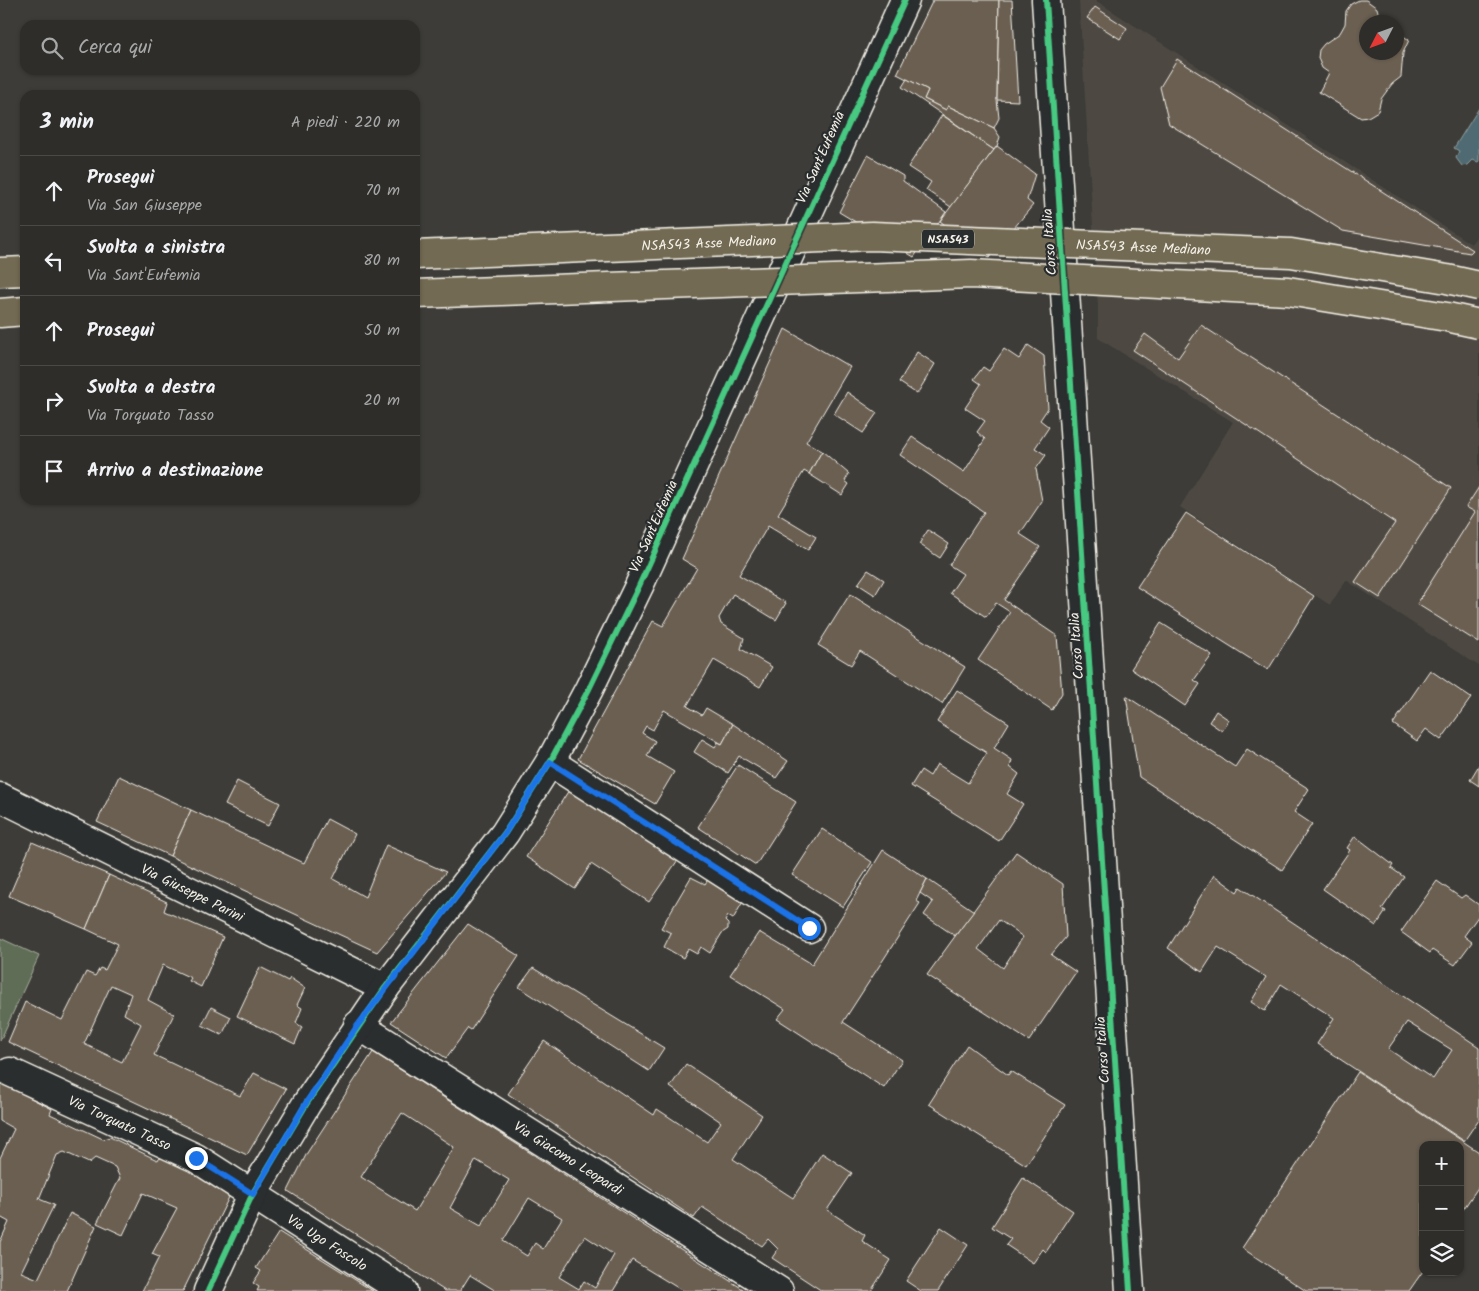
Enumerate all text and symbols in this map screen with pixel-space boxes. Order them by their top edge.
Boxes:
north arrow [1359,15,1404,60]
search box [20,20,420,75]
text: Cerca qui [78,33,152,63]
icon: search [38,34,66,62]
text: 3 min [40,106,94,139]
street label: Via Sant'Eufemia [791,108,851,207]
text: A piedi · 220 m [291,110,400,135]
text: Prosegui [87,163,154,193]
icon: ahead [40,177,68,205]
text: 70 m [365,178,400,203]
text: Via San Giuseppe [87,193,202,218]
street label: Corso Italia [1037,208,1063,276]
street label: NSA543 Asse Mediano [641,230,777,258]
road number: NSA543 [922,230,974,248]
text: Svolta a sinistra [87,233,225,263]
street label: NSA543 Asse Mediano [1076,234,1211,262]
icon: left [40,247,68,275]
text: 80 m [363,248,400,273]
text: Via Sant'Eufemia [87,263,201,288]
text: Prosegui [87,316,154,346]
icon: ahead [40,317,68,345]
text: 50 m [364,318,400,343]
text: Svolta a destra [87,373,215,403]
icon: right [40,387,68,415]
text: 20 m [364,388,400,413]
text: Via Torquato Tasso [87,403,214,428]
text: Arrivo a destinazione [87,456,263,486]
icon: arrive [40,457,68,485]
street label: Via Sant'Eufemia [624,477,684,576]
street label: Corso Italia [1064,612,1090,680]
street label: Via Giuseppe Parini [137,859,248,929]
route start [798,917,821,940]
street label: Corso Italia [1090,1016,1116,1084]
street label: Via Torquato Tasso [64,1090,174,1157]
street label: Via Giacomo Leopardi [509,1116,628,1202]
map controls [1419,1141,1464,1276]
button: + [1419,1141,1464,1186]
route end [185,1147,208,1170]
button: − [1419,1186,1464,1231]
street label: Via Ugo Foscolo [282,1209,371,1277]
button: layers [1419,1231,1464,1276]

